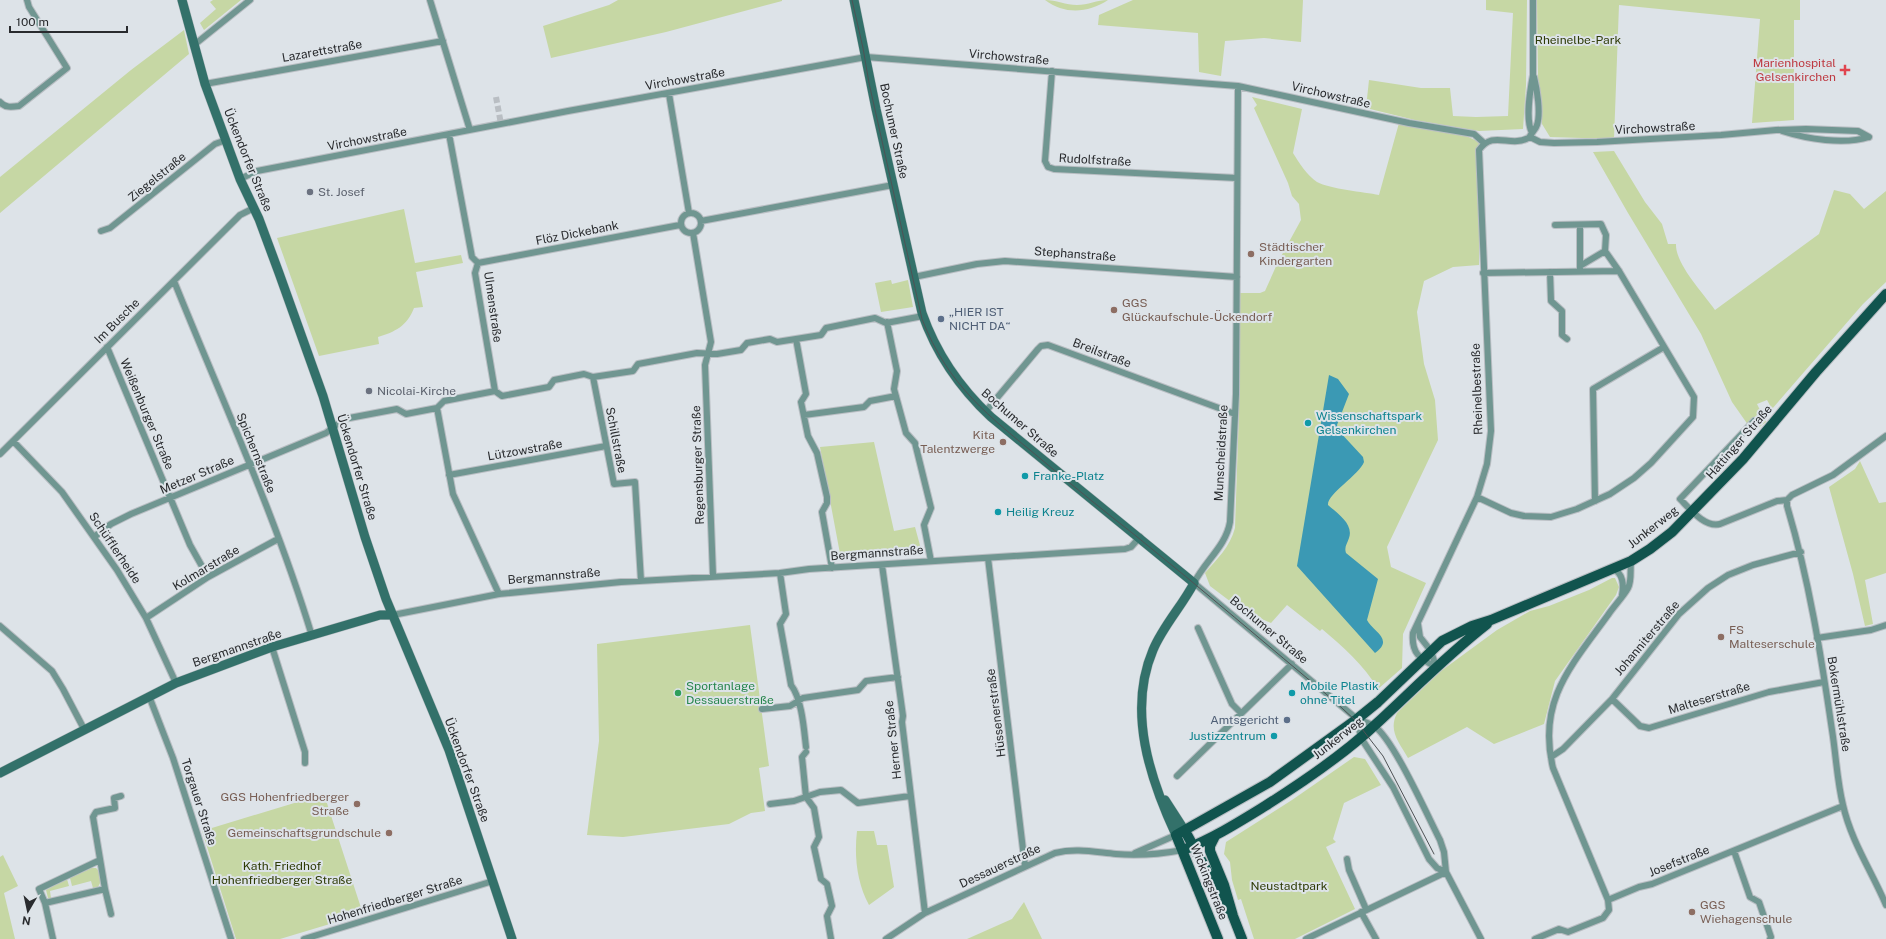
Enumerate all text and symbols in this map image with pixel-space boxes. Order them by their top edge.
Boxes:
scale bar [10,8,127,34]
text: 100 m [16,15,49,29]
park label: Rheinelbe-Park [1535,33,1621,47]
street label: Lazarettstraße [281,37,363,65]
street label: Virchowstraße [968,47,1050,68]
place label: Marienhospital Gelsenkirchen [1753,56,1836,84]
marker: Marienhospital Gelsenkirchen [1839,64,1851,76]
street label: Virchowstraße [644,65,726,93]
street label: Virchowstraße [1290,79,1372,111]
street label: Bochumer Straße [877,82,911,180]
street label: Ückendorfer Straße [221,106,275,214]
street label: Virchowstraße [1614,119,1696,137]
street label: Virchowstraße [326,124,408,154]
street label: Ziegelstraße [125,149,189,205]
street label: Rudolfstraße [1058,151,1132,169]
place label: St. Josef [318,185,365,199]
marker: St. Josef [305,187,315,197]
street label: Flöz Dickebank [534,218,620,248]
place label: Städtischer Kindergarten [1259,240,1332,268]
street label: Stephanstraße [1033,244,1117,264]
marker: Städtischer Kindergarten [1246,249,1256,259]
street label: Ulmenstraße [481,271,505,344]
street label: Im Busche [92,295,143,346]
place label: GGS Glückaufschule-Ückendorf [1122,296,1273,324]
place label: „HIER IST NICHT DA“ [949,305,1010,333]
marker: GGS Glückaufschule-Ückendorf [1109,305,1119,315]
marker: „HIER IST NICHT DA“ [936,314,946,324]
street label: Breilstraße [1071,335,1133,371]
street label: Rheinelbestraße [1468,343,1486,435]
street label: Weißenburger Straße [117,356,177,472]
place label: Nicolai-Kirche [377,384,456,398]
marker: Nicolai-Kirche [364,386,374,396]
street label: Bochumer Straße [979,386,1062,460]
street label: Hattinger Straße [1703,402,1775,482]
street label: Munscheidstraße [1211,404,1231,502]
street label: Regensburger Straße [689,405,707,525]
street label: Schillstraße [603,406,629,474]
place label: Wissenschaftspark Gelsenkirchen [1316,409,1423,437]
street label: Spichernstraße [234,411,279,495]
street label: Ückendorfer Straße [334,412,380,522]
marker: Wissenschaftspark Gelsenkirchen [1303,418,1313,428]
place label: Kita Talentzwerge [920,428,995,456]
street label: Lützowstraße [486,436,564,463]
marker: Kita Talentzwerge [998,437,1008,447]
street label: Metzer Straße [158,453,236,497]
place label: Franke-Platz [1033,469,1104,483]
marker: Franke-Platz [1020,471,1030,481]
street label: Junkerweg [1625,503,1681,551]
place label: Heilig Kreuz [1006,505,1074,519]
marker: Heilig Kreuz [993,507,1003,517]
street label: Schüfflerheide [86,510,144,586]
street label: Kolmarstraße [170,542,242,593]
street label: Bergmannstraße [830,543,924,563]
street label: Bergmannstraße [507,565,601,587]
street label: Bochumer Straße [1227,593,1311,667]
street label: Johanniterstraße [1612,598,1682,678]
place label: FS Malteserschule [1729,623,1815,651]
street label: Bergmannstraße [191,626,284,670]
marker: FS Malteserschule [1716,632,1726,642]
street label: Bokermühlstraße [1825,655,1853,753]
street label: Hüssenerstraße [984,668,1008,758]
place label: Sportanlage Dessauerstraße [686,679,774,707]
place label: Mobile Plastik ohne Titel [1300,679,1379,707]
street label: Malteserstraße [1666,679,1752,717]
marker: Sportanlage Dessauerstraße [673,688,683,698]
marker: Mobile Plastik ohne Titel [1287,688,1297,698]
street label: Herner Straße [882,700,904,780]
place label: Amtsgericht [1210,713,1279,727]
street label: Junkerweg [1310,714,1366,762]
marker: Amtsgericht [1282,715,1292,725]
street label: Ückendorfer Straße [442,716,493,824]
place label: Justizzentrum [1189,729,1266,743]
marker: Justizzentrum [1269,731,1279,741]
street label: Torgauer Straße [178,757,220,847]
place label: GGS Hohenfriedberger Straße [220,790,349,818]
marker: GGS Hohenfriedberger Straße [352,799,362,809]
place label: Gemeinschaftsgrundschule [227,826,381,840]
marker: Gemeinschaftsgrundschule [384,828,394,838]
street label: Dessauerstraße [957,841,1043,891]
street label: Wickingstraße [1187,842,1231,922]
street label: Josefstraße [1647,842,1712,880]
park label: Kath. Friedhof Hohenfriedberger Straße [212,859,352,887]
street label: Hohenfriedberger Straße [326,873,464,927]
park label: Neustadtpark [1251,879,1328,893]
north arrow [8,891,48,931]
place label: GGS Wiehagenschule [1700,898,1792,926]
marker: GGS Wiehagenschule [1687,907,1697,917]
text: N [21,914,32,927]

